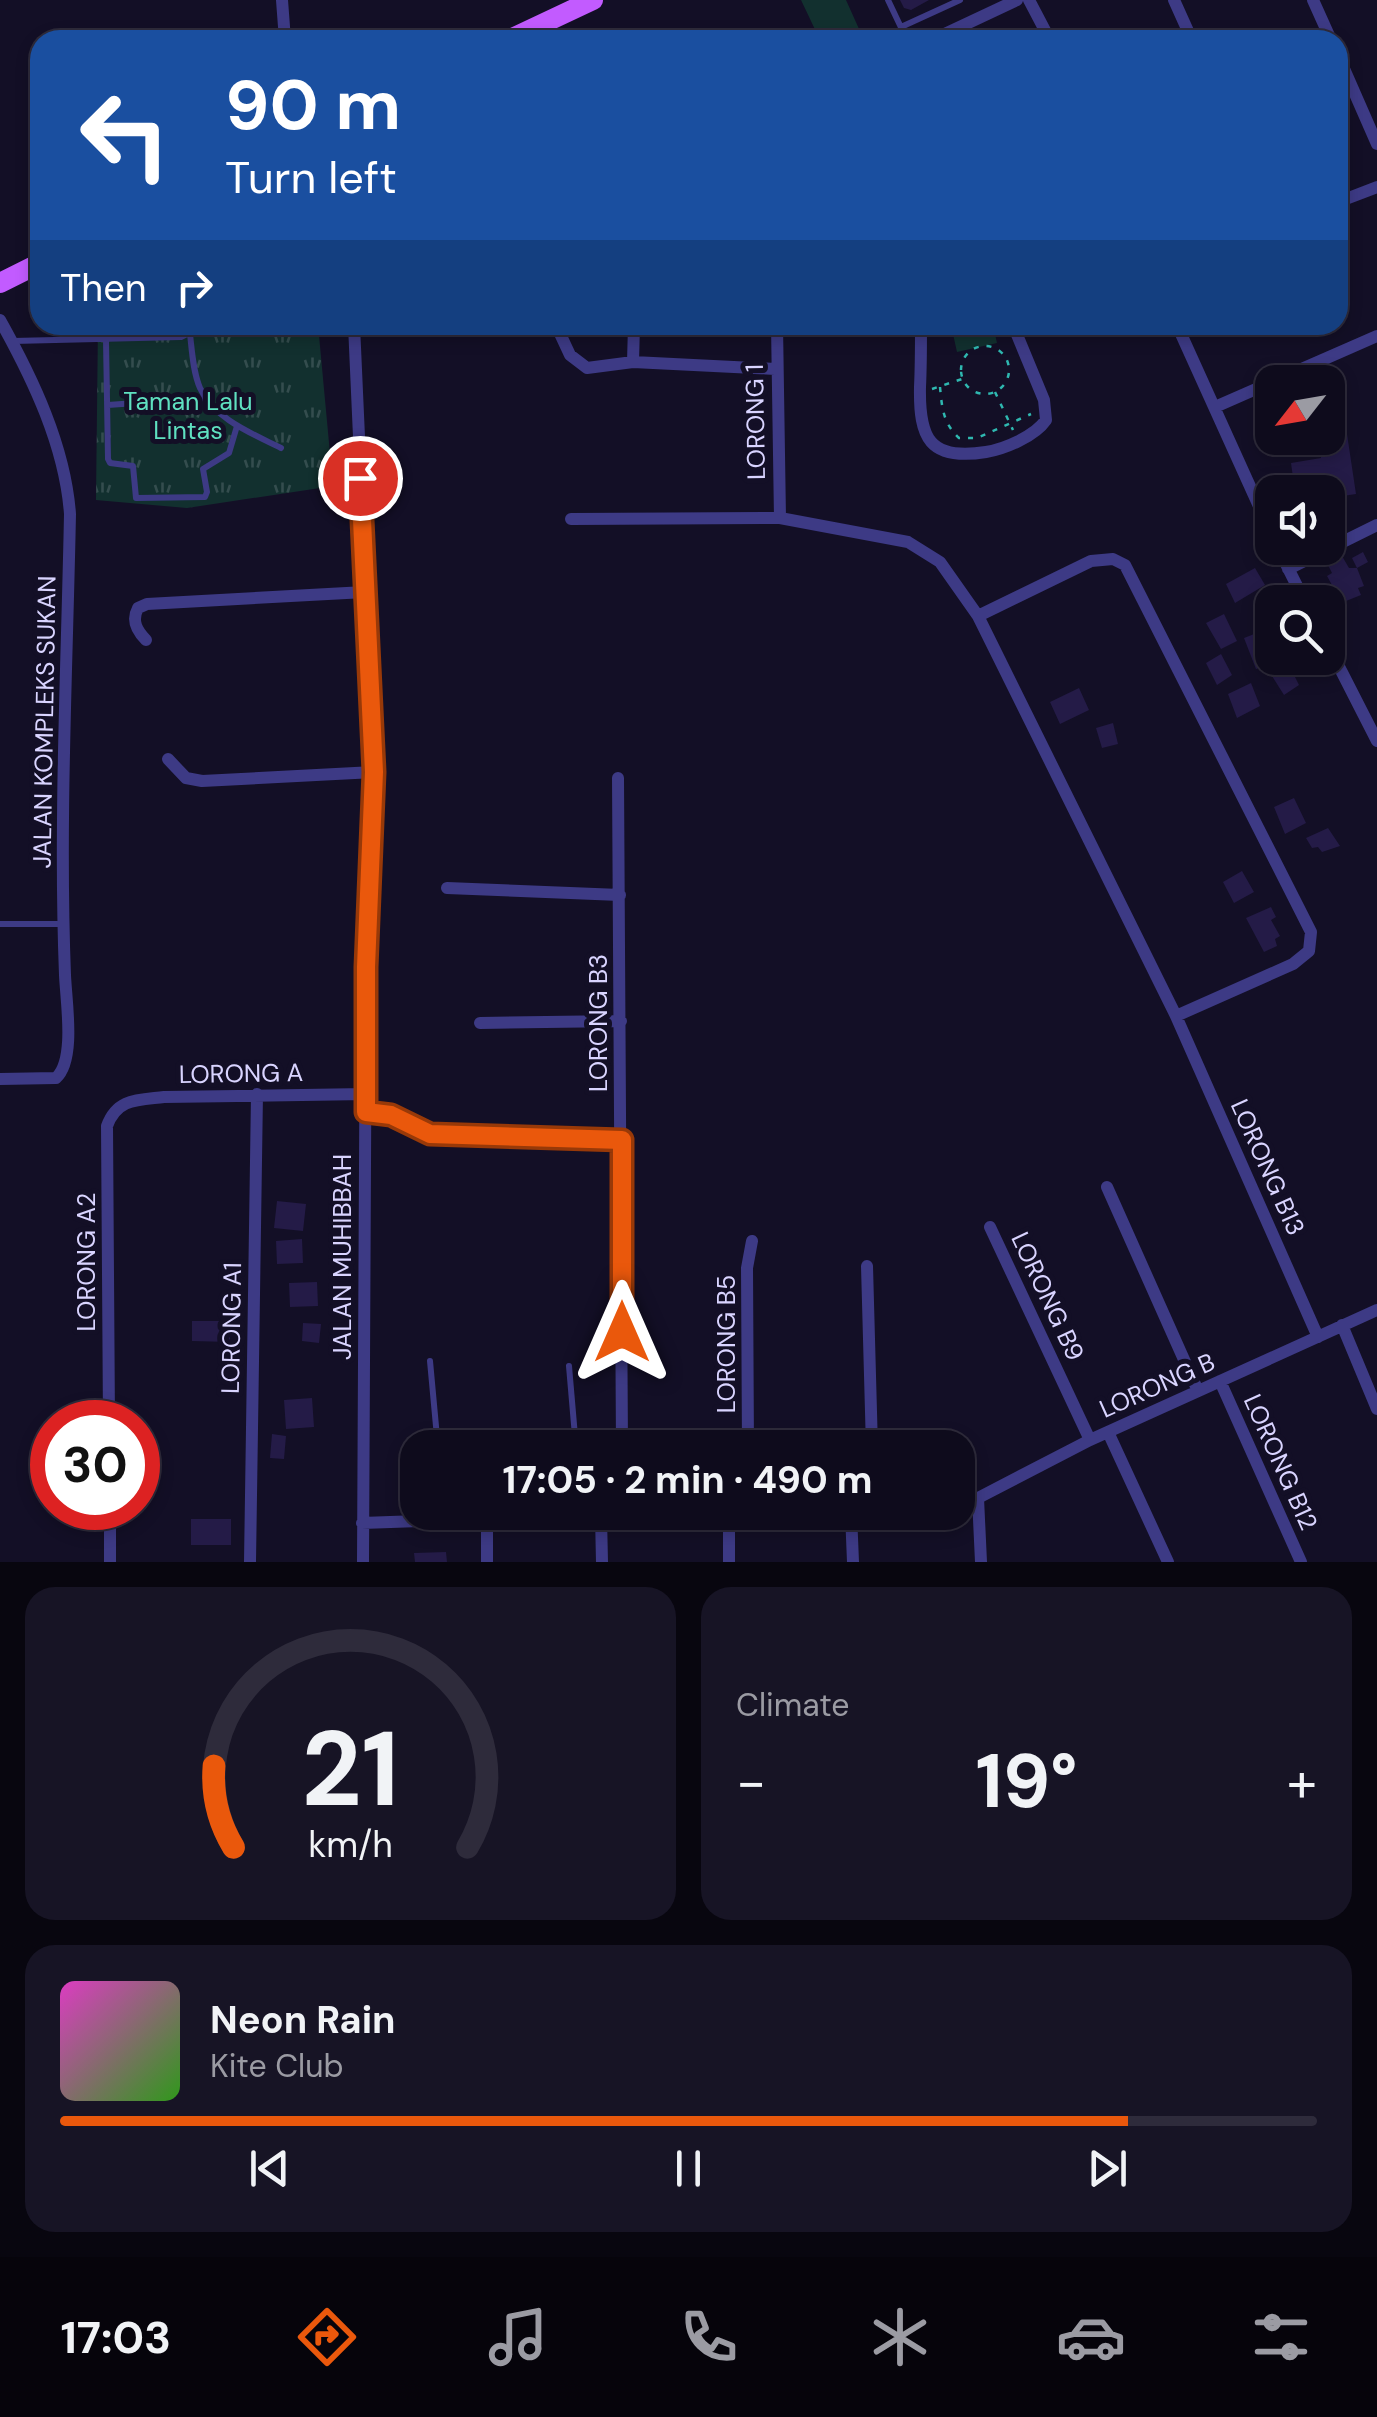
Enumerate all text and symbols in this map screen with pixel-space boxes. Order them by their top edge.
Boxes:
text: 90 m [225,60,401,151]
icon: left [60,70,190,200]
text: Turn left [225,148,397,207]
icon: right [167,260,222,315]
text: Then [60,263,147,313]
street label: LORONG 1 [738,364,773,480]
north arrow [1255,365,1345,455]
map controls [1255,365,1345,675]
park label: Taman Lalu Lintas [123,385,253,447]
pin [318,436,403,521]
icon: arrive [333,451,388,506]
button: sound [1255,475,1345,565]
street label: JALAN KOMPLEKS SUKAN [25,575,64,869]
button: search [1255,585,1345,675]
street label: LORONG B3 [582,954,615,1092]
street label: LORONG A [178,1056,304,1091]
street label: LORONG B13 [1223,1094,1312,1240]
street label: JALAN MUHIBBAH [326,1154,359,1360]
street label: LORONG A2 [70,1193,103,1331]
street label: LORONG B9 [1003,1227,1092,1366]
street label: LORONG A1 [214,1262,249,1394]
street label: LORONG B5 [710,1275,743,1413]
position arrow [570,1280,674,1384]
street label: LORONG B [1094,1345,1220,1426]
street label: LORONG B12 [1236,1389,1325,1535]
speed limit sign: 30 [30,1400,160,1530]
text: 17:05 · 2 min · 490 m [503,1455,872,1505]
text: Climate [736,1684,850,1726]
text: 21 [302,1702,399,1837]
text: 19° [975,1733,1078,1830]
text: − [736,1746,766,1818]
text: + [1287,1746,1317,1818]
text: km/h [308,1822,393,1868]
text: Neon Rain [210,1995,395,2045]
text: Kite Club [210,2045,344,2087]
icon: previous [242,2141,297,2196]
icon: pause [661,2141,716,2196]
icon: next [1080,2141,1135,2196]
icon: directions [292,2302,362,2372]
icon: music [483,2302,553,2372]
icon: phone [674,2302,744,2372]
icon: climate [865,2302,935,2372]
icon: car [1056,2302,1126,2372]
icon: filters [1246,2302,1316,2372]
text: 17:03 [60,2308,171,2367]

